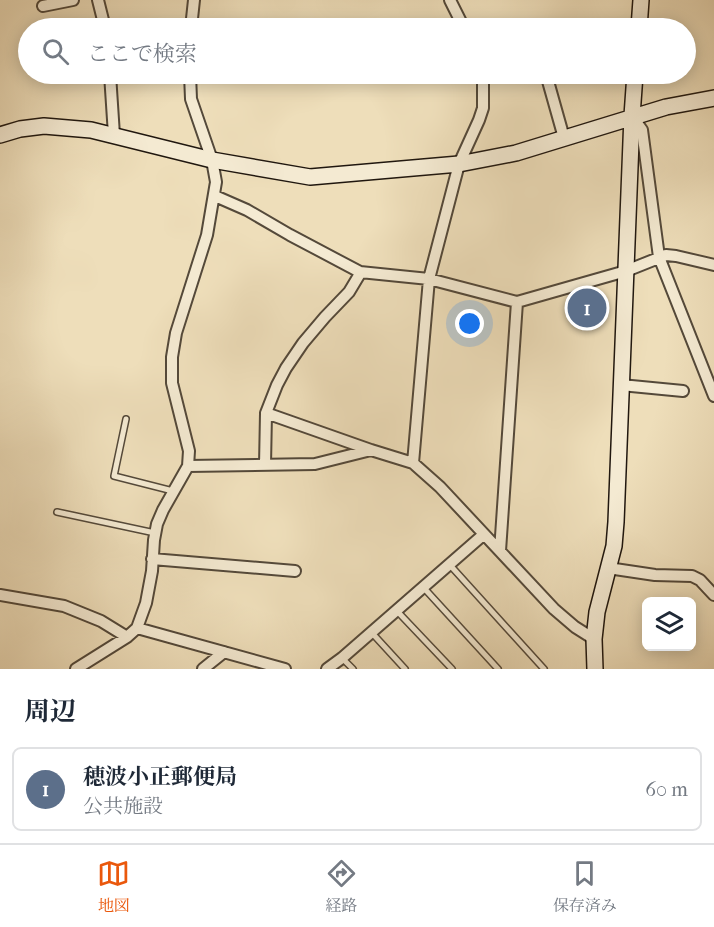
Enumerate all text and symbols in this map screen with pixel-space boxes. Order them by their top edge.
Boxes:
search box [18,18,696,84]
icon: search [39,35,72,68]
text: ここで検索 [87,41,197,67]
pin: 1 [568,286,606,330]
your location [455,309,484,338]
map controls [642,597,696,651]
button: layers [642,597,696,651]
text: 周辺 [24,696,76,727]
text: 穂波小正郵便局 [83,764,237,790]
text: 1 [42,778,49,801]
text: 60 m [645,778,688,801]
text: 公共施設 [83,795,163,818]
tab: 地図 [97,857,130,916]
tab: 経路 [325,857,358,916]
tab: 保存済み [553,857,617,916]

